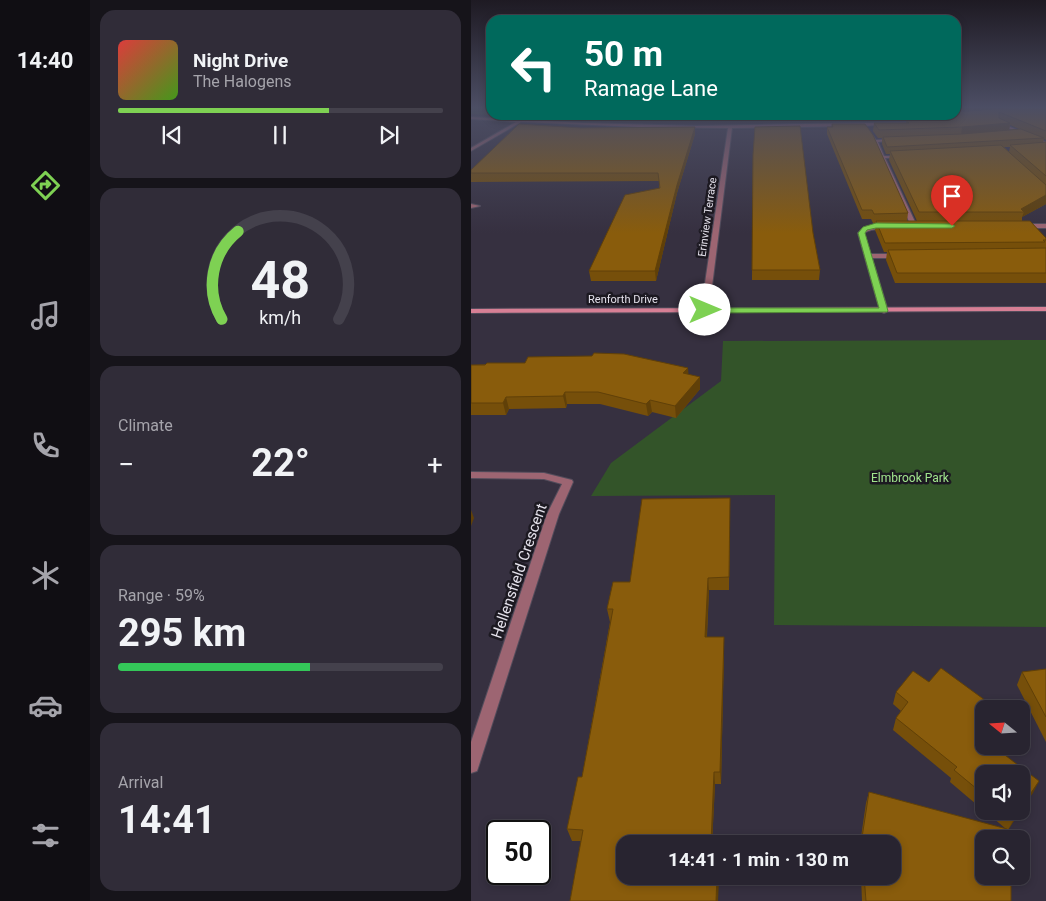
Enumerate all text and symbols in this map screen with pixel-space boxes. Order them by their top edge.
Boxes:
text: 50 m [584,34,663,75]
icon: left [501,35,566,100]
text: 14:40 [17,48,73,73]
text: Night Drive [193,49,288,72]
text: The Halogens [193,72,292,91]
text: Ramage Lane [584,76,718,101]
icon: previous [158,121,186,149]
icon: pause [266,121,294,149]
icon: next [375,121,403,149]
icon: directions [28,168,63,203]
pin [931,175,973,226]
street label: Erinview Terrace [695,176,720,258]
icon: arrive [938,182,966,210]
text: 48 [251,250,310,311]
position arrow [678,283,730,335]
street label: Renforth Drive [588,293,658,306]
icon: music [28,298,63,333]
text: km/h [260,307,301,328]
text: Climate [118,416,173,435]
icon: phone [28,428,63,463]
text: 22° [251,441,310,485]
text: − [118,448,134,481]
text: + [427,448,443,481]
park label: Elmbrook Park [871,471,950,485]
street label: Hellensfield Crescent [487,501,551,641]
icon: climate [28,558,63,593]
text: Range · 59% [118,586,205,605]
text: 295 km [118,611,246,655]
icon: car [28,688,63,723]
north arrow [975,700,1030,755]
map controls [975,700,1030,885]
button: sound [975,765,1030,820]
text: Arrival [118,773,163,792]
text: 14:41 [118,798,216,842]
icon: filters [28,818,63,853]
speed limit sign: 50 [486,820,551,885]
button: search [975,830,1030,885]
text: 14:41 · 1 min · 130 m [668,848,849,871]

